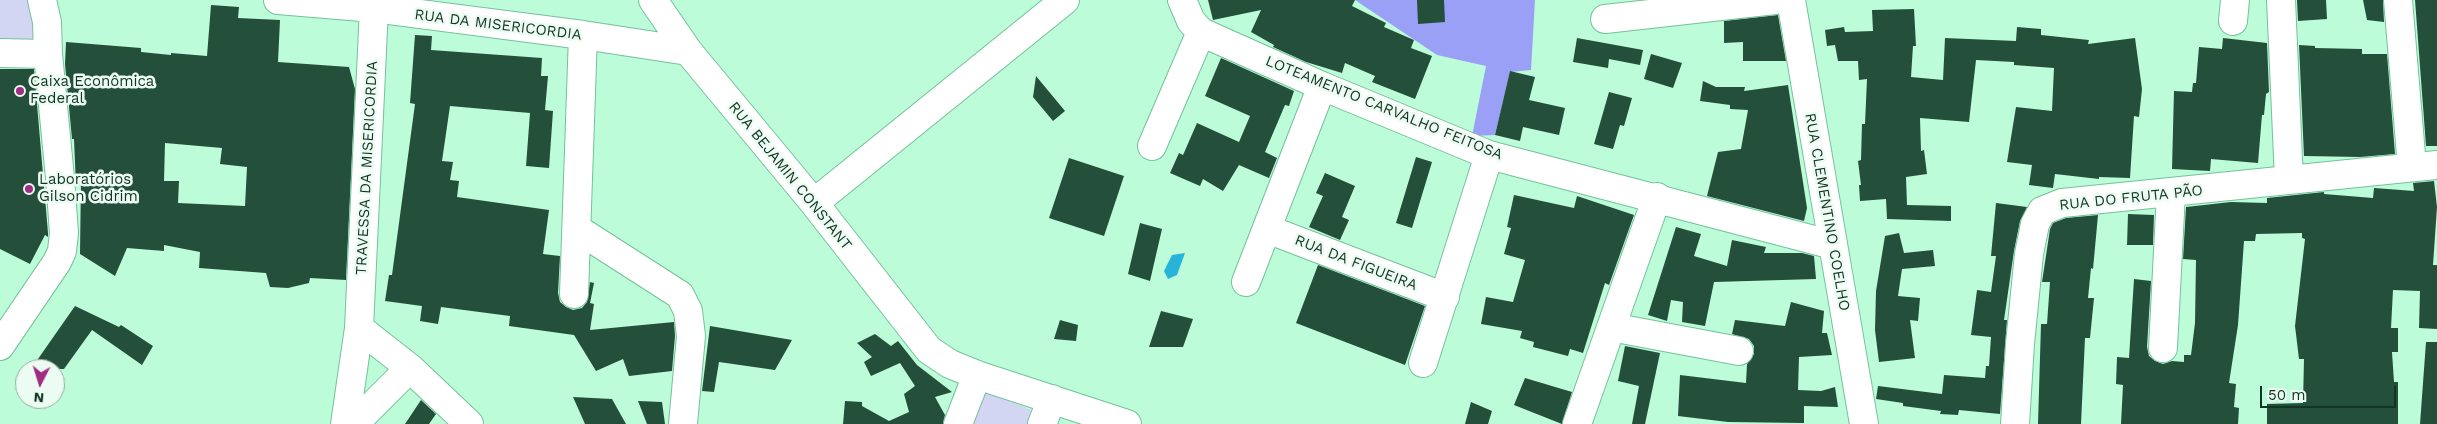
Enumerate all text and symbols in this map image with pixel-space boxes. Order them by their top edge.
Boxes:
street label: RUA DA MISERICORDIA [413,6,583,44]
street label: LOTEAMENTO CARVALHO FEITOSA [1263,52,1505,164]
street label: TRAVESSA DA MISERICORDIA [352,60,382,276]
place label: Caixa Econômica Federal [30,73,154,108]
marker: Caixa Econômica Federal [14,85,26,97]
street label: RUA BEJAMIN CONSTANT [725,98,855,254]
street label: RUA CLEMENTINO COELHO [1801,112,1853,312]
place label: Laboratórios Gilson Cidrim [39,171,138,206]
street label: RUA DO FRUTA PÃO [2058,182,2204,214]
marker: Laboratórios Gilson Cidrim [23,183,35,195]
street label: RUA DA FIGUEIRA [1292,231,1420,295]
north arrow [15,359,65,409]
scale bar [2262,376,2398,408]
text: 50 m [2268,386,2305,404]
text: N [33,390,45,406]

